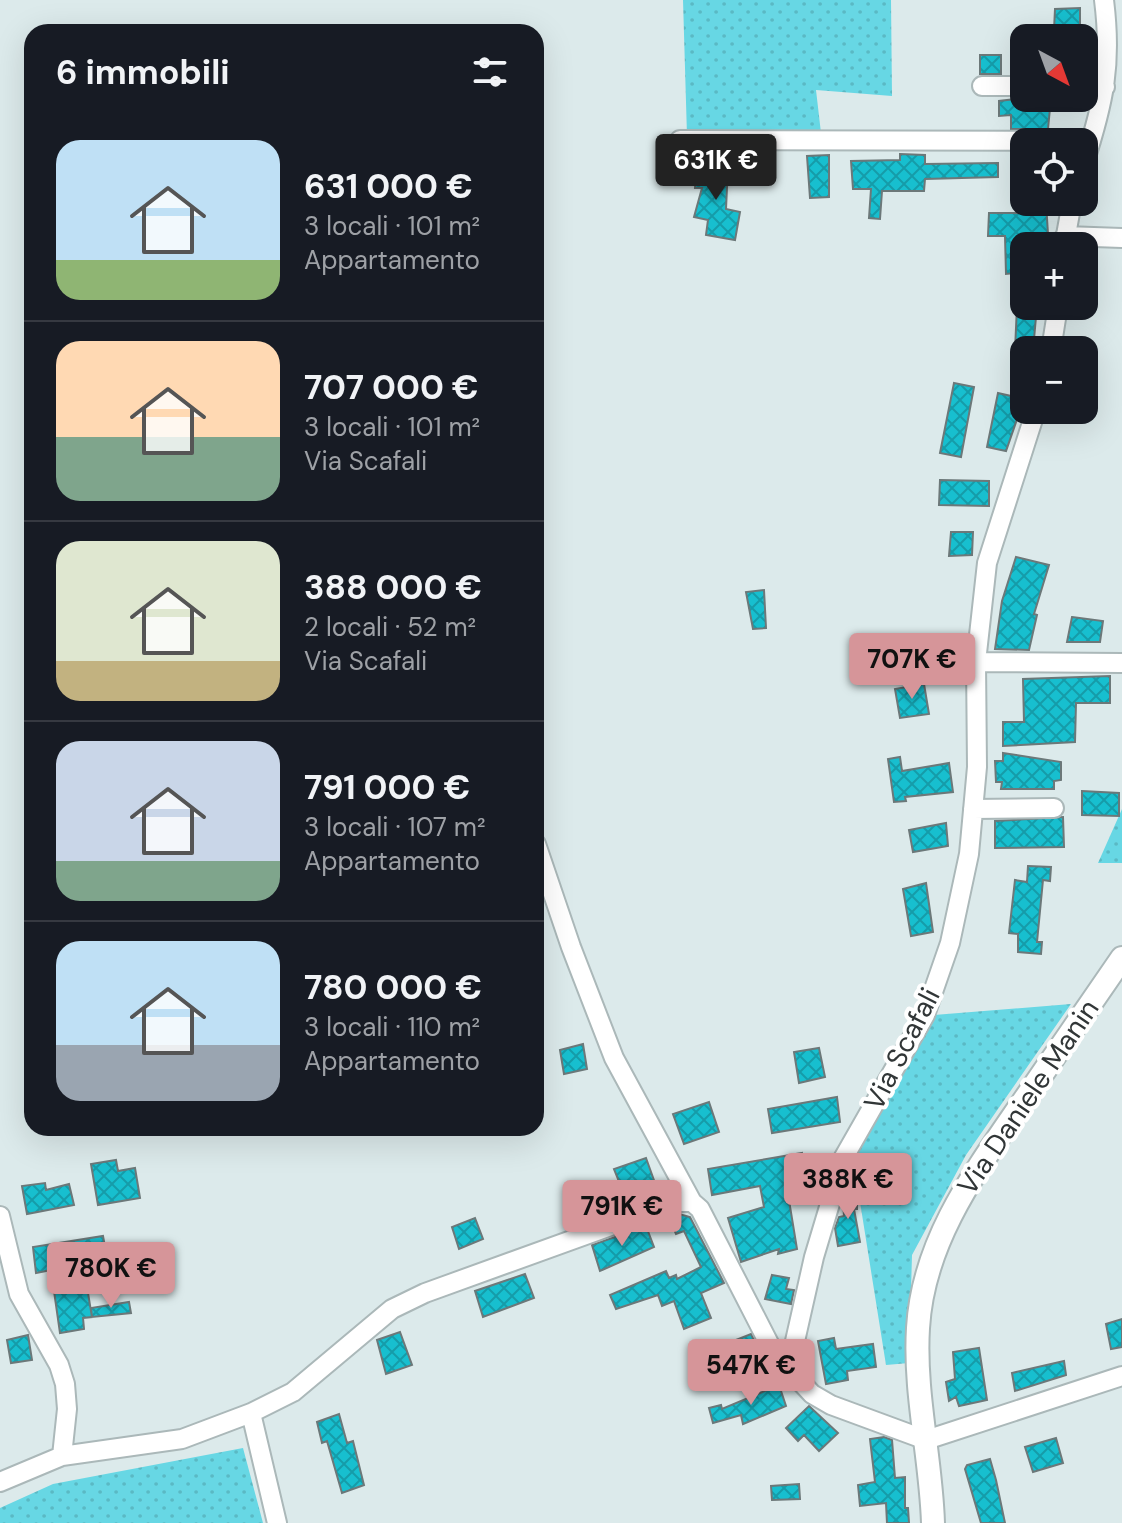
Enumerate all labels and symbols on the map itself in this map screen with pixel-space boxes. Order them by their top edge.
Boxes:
north arrow [1010,24,1098,112]
pin: 631K € [651,134,781,202]
pin: 707K € [847,633,977,701]
street label: Via Scafali [855,981,949,1117]
street label: Via Daniele Manin [949,992,1107,1202]
pin: 388K € [783,1153,913,1221]
pin: 791K € [557,1180,687,1248]
pin: 780K € [46,1242,176,1310]
pin: 547K € [686,1339,816,1407]

